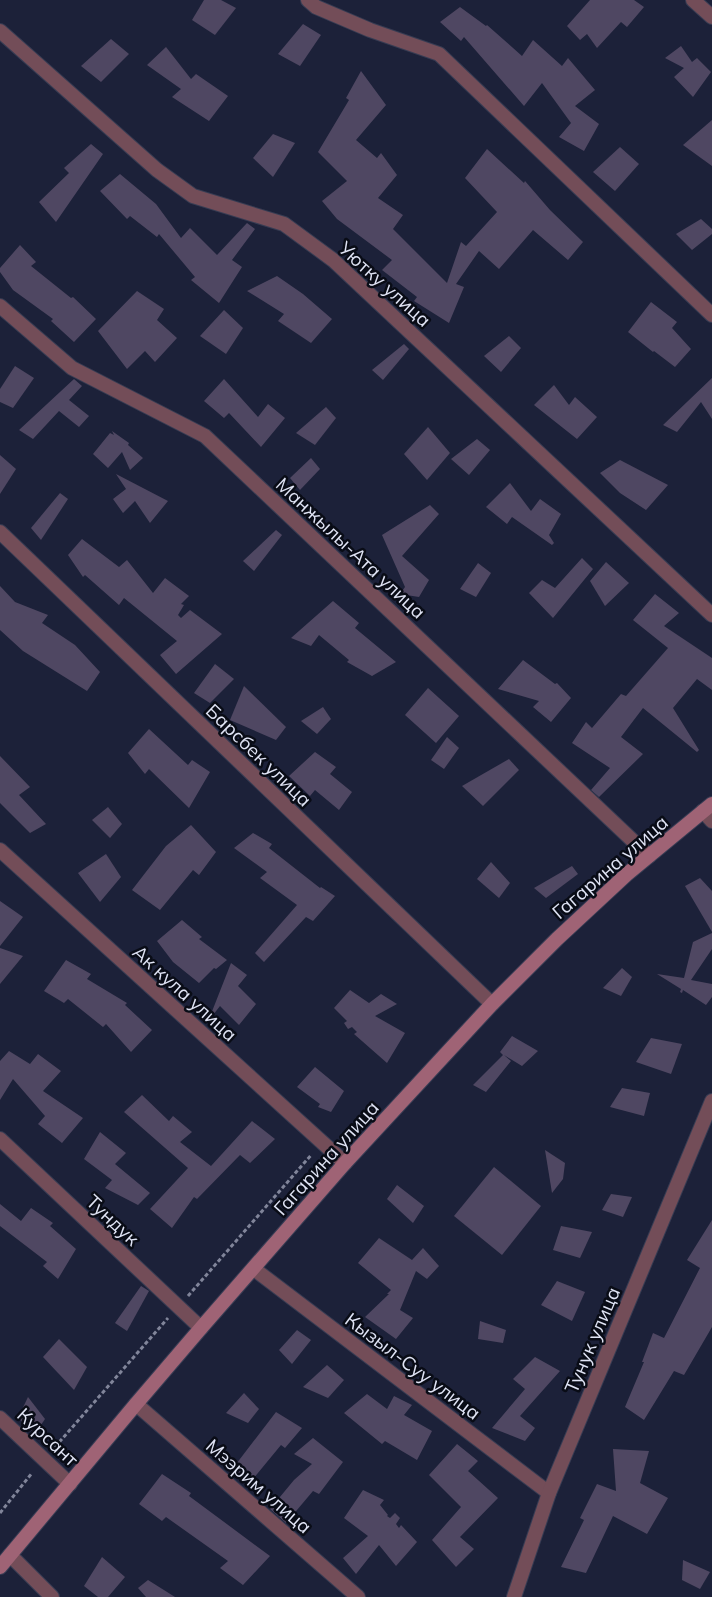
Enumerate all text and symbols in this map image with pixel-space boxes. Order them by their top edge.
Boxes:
street label: Уютку улица [333,236,436,332]
street label: Манжылы-Ата улица [271,472,431,624]
street label: Барсбек улица [201,699,317,811]
street label: Гагарина улица [547,810,673,924]
street label: Ак кула улица [128,940,242,1046]
street label: Гагарина улица [268,1096,384,1220]
street label: Тундук [81,1189,145,1251]
street label: Тунук улица [559,1283,625,1397]
street label: Кызыл-Суу улица [341,1307,485,1425]
street label: Курсант [12,1403,84,1472]
street label: Мээрим улица [201,1434,317,1538]

